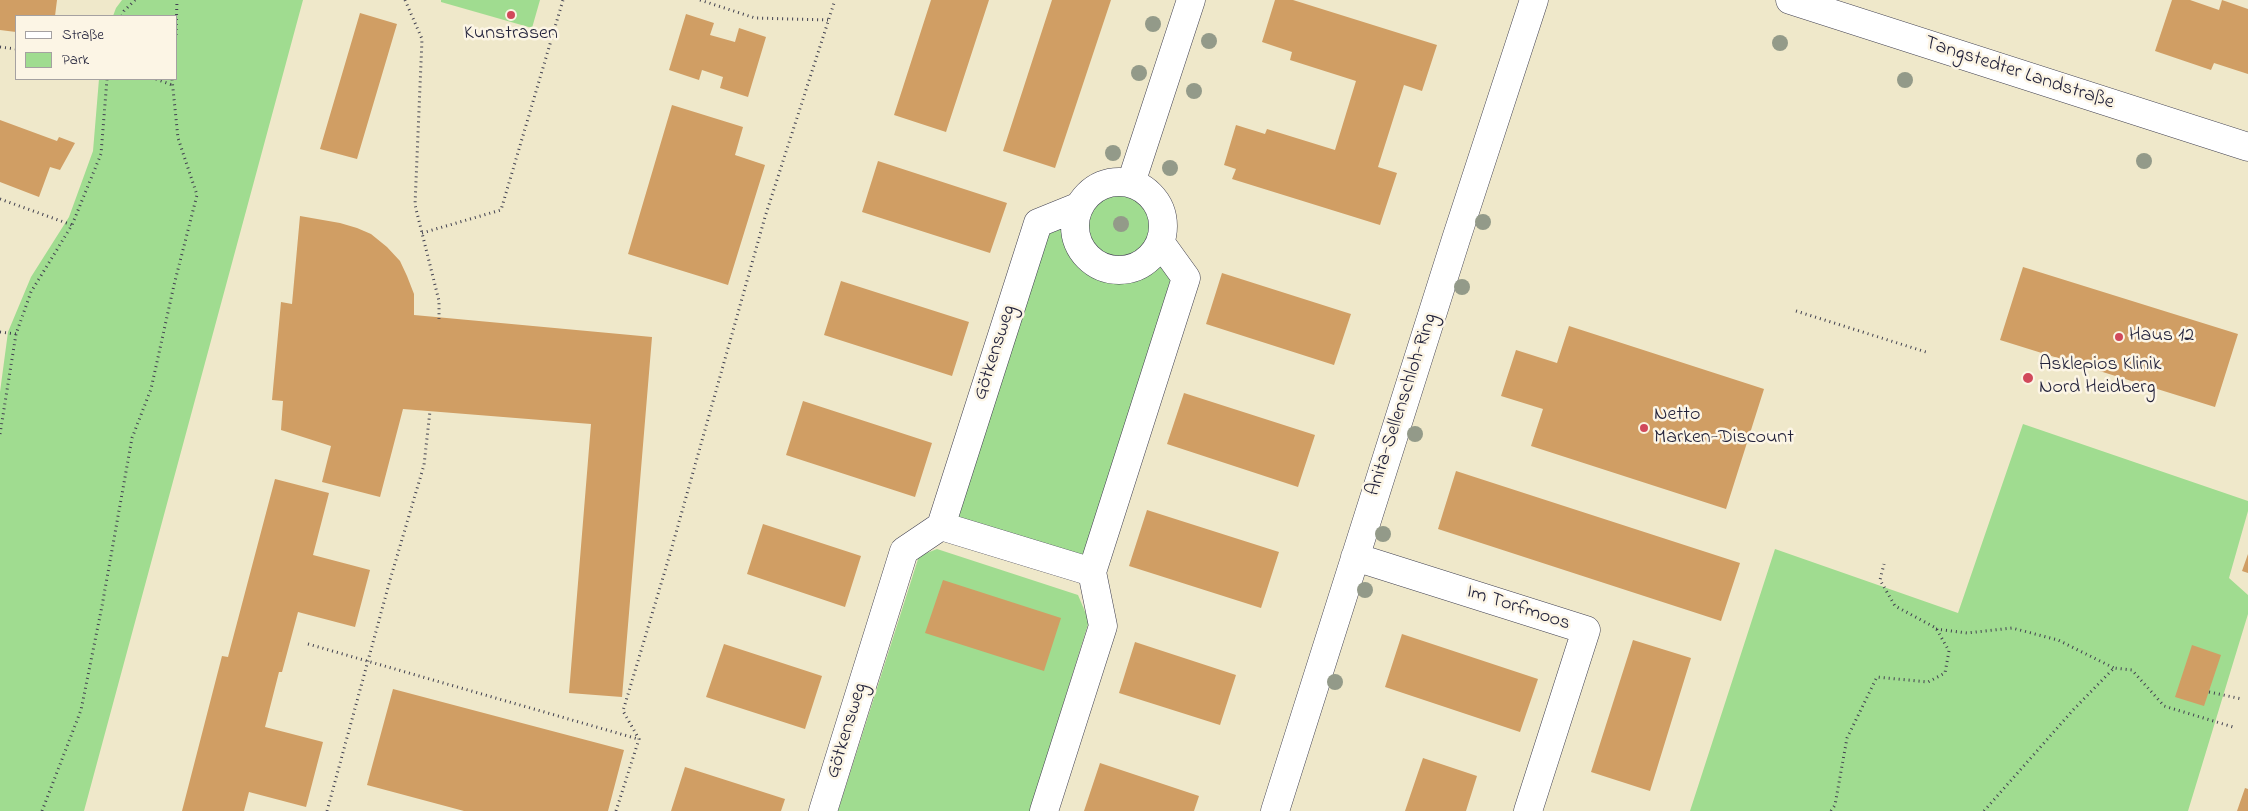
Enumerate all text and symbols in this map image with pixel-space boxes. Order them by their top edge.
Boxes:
marker: Kunstrasen [505,9,517,21]
legend [15,15,178,80]
place label: Kunstrasen [464,23,558,47]
text: Straße [62,24,104,46]
street label: Tangstedter Landstraße [1921,32,2117,116]
text: Park [62,49,89,71]
street label: Götkensweg [969,302,1023,404]
street label: Anita-Sellenschloh-Ring [1362,311,1444,499]
place label: Haus 12 [2129,325,2194,349]
marker: Haus 12 [2113,331,2125,343]
place label: Asklepios Klinik Nord Heidberg [2039,354,2162,401]
marker: Asklepios Klinik Nord Heidberg [2021,371,2035,385]
place label: Netto Marken-Discount [1654,404,1794,451]
marker: Netto Marken-Discount [1638,422,1650,434]
street label: Im Torfmoos [1463,581,1573,637]
street label: Götkensweg [822,680,874,782]

